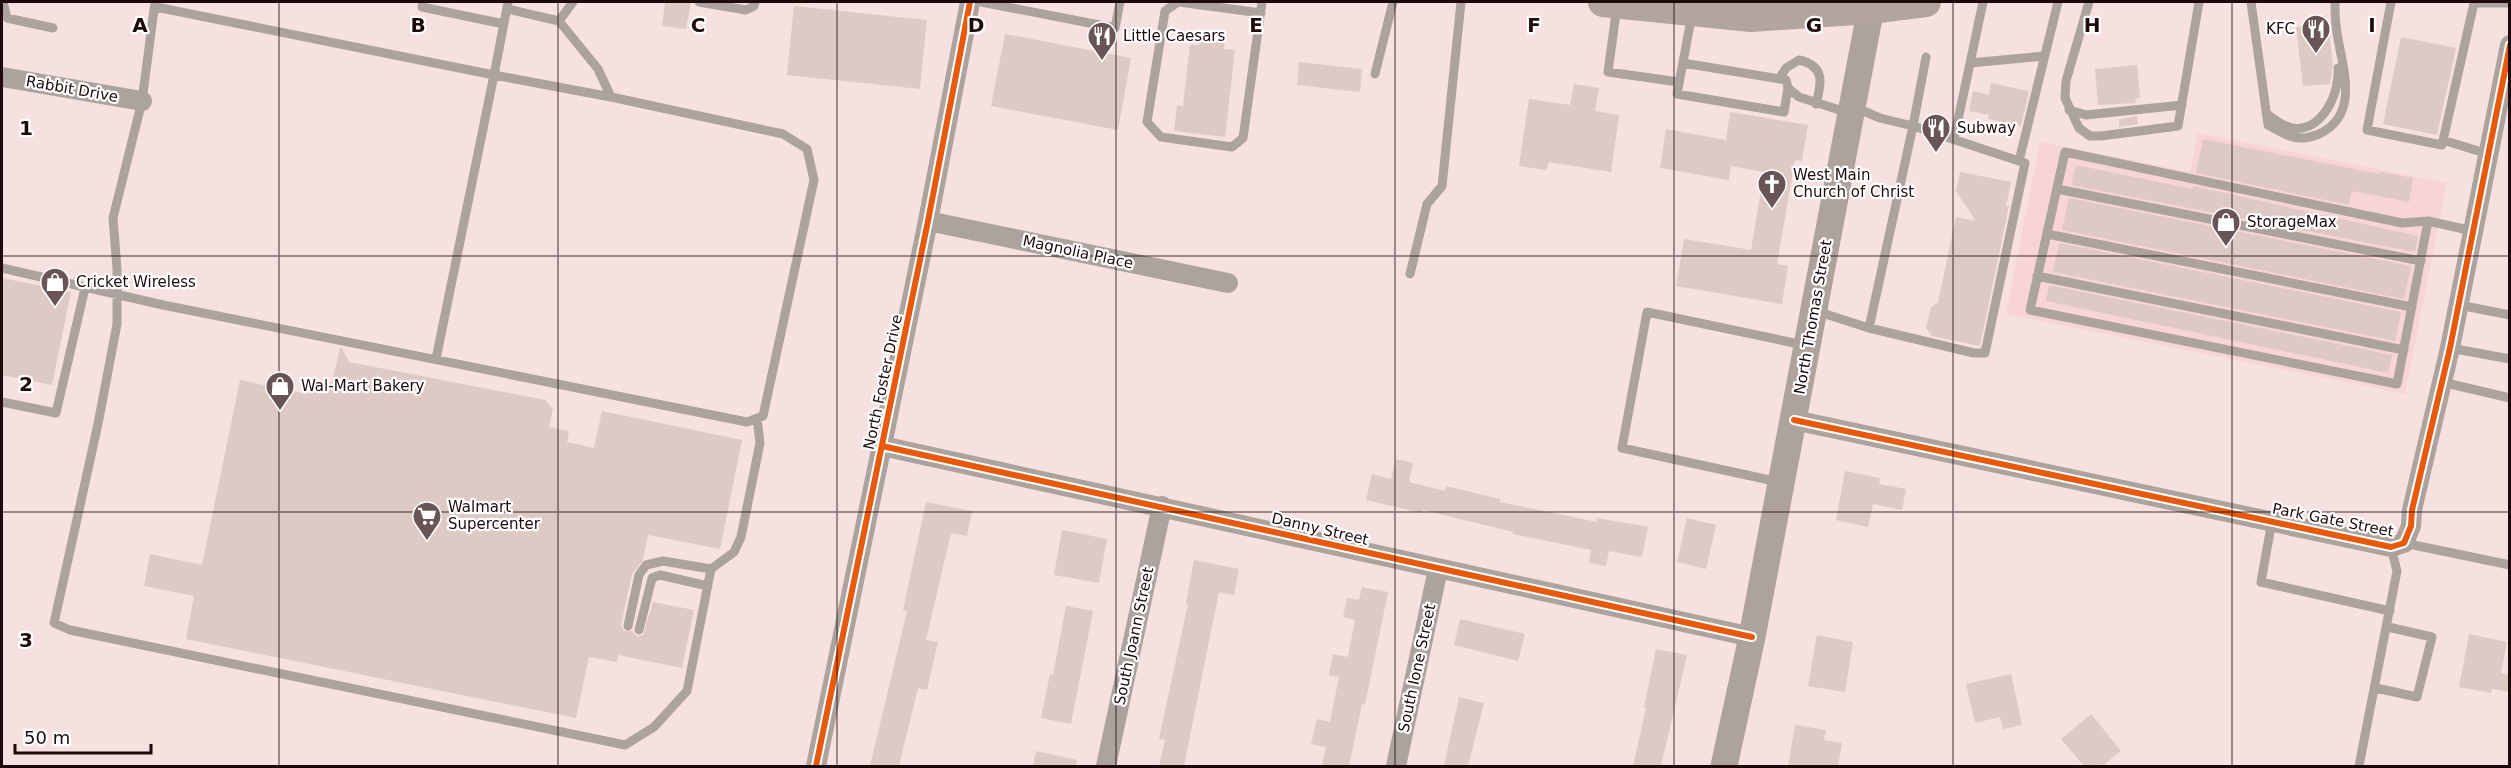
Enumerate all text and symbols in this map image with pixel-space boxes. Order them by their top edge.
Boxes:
text: A [132,13,148,37]
text: B [410,13,426,37]
text: C [691,13,705,37]
text: D [968,13,984,37]
text: E [1249,13,1263,37]
text: F [1527,13,1541,37]
text: G [1806,13,1822,37]
text: H [2084,13,2100,37]
restaurant icon: KFC [2300,13,2332,55]
text: I [2368,13,2376,37]
restaurant icon: Little Caesars [1086,20,1118,62]
place label: KFC [2266,20,2295,38]
place label: Little Caesars [1123,27,1226,45]
street label: Rabbit Drive [25,72,119,106]
restaurant icon: Subway [1920,112,1952,154]
text: 1 [19,116,33,140]
place label: Subway [1957,119,2016,137]
place label: West Main Church of Christ [1793,166,1914,201]
church icon: West Main Church of Christ [1756,168,1788,210]
shop icon: StorageMax [2210,206,2242,248]
place label: StorageMax [2247,213,2337,231]
street label: Magnolia Place [1021,232,1135,272]
street label: North Thomas Street [1791,238,1835,396]
shop icon: Cricket Wireless [39,266,71,308]
place label: Cricket Wireless [76,273,196,291]
street label: North Foster Drive [860,313,906,451]
shop icon: Wal-Mart Bakery [264,370,296,412]
text: 2 [19,372,33,396]
place label: Wal-Mart Bakery [301,377,425,395]
place label: Walmart Supercenter [448,498,541,533]
street label: Park Gate Street [2271,499,2395,541]
supermarket icon: Walmart Supercenter [411,500,443,542]
street label: Danny Street [1270,509,1370,549]
street label: South Joann Street [1111,565,1157,707]
street label: South Ione Street [1395,602,1439,734]
text: 3 [19,628,33,652]
scale bar [15,717,152,755]
text: 50 m [24,727,70,748]

